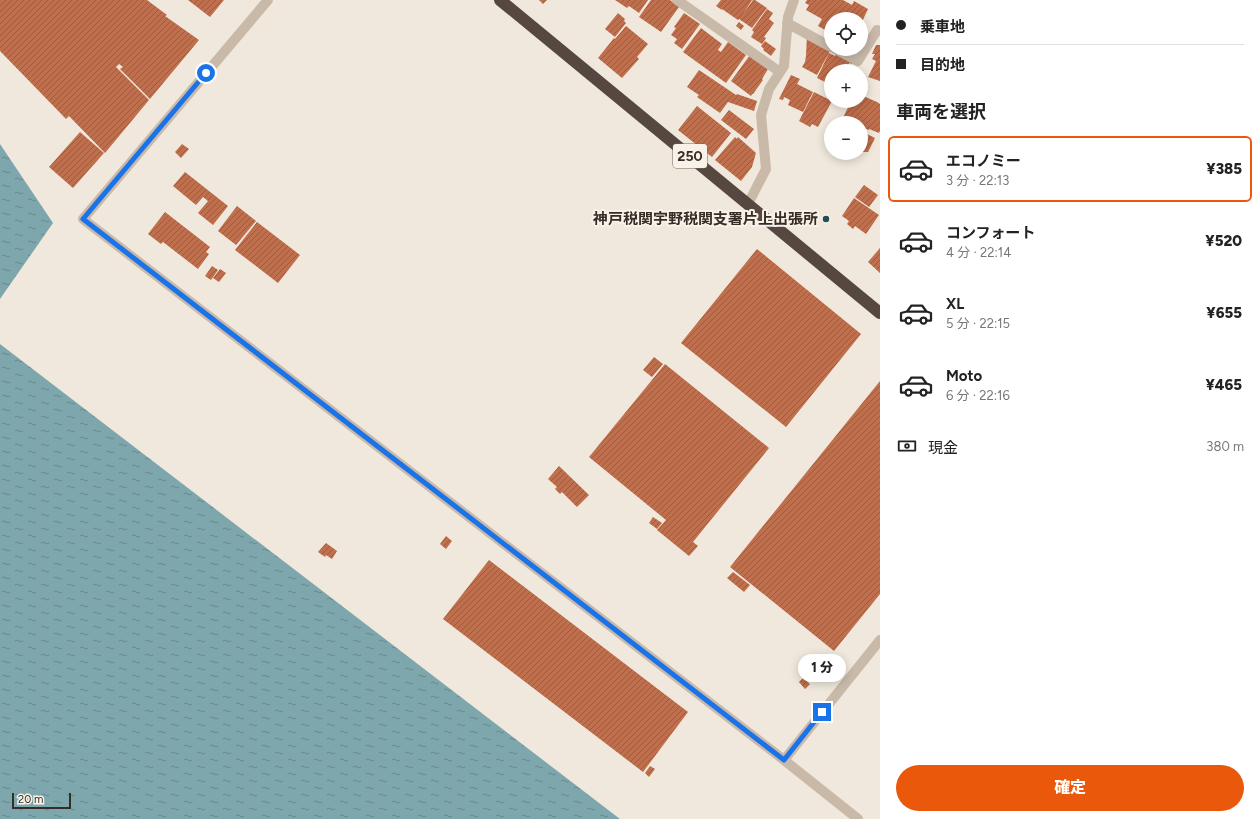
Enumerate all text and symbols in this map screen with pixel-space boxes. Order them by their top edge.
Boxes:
map controls [824,12,868,160]
button: locate [824,12,868,56]
text: 乗車地 [920,18,965,36]
text: 目的地 [920,56,965,74]
route start [197,64,215,82]
button: + [824,64,868,108]
text: 車両を選択 [896,101,986,123]
button: − [824,116,868,160]
road number: 250 [673,144,707,168]
icon: car [898,151,934,187]
text: エコノミー [946,152,1021,170]
text: ¥385 [1206,160,1242,178]
text: 3 分 · 22:13 [946,173,1009,188]
place label: 神戸税関宇野税関支署片上出張所 [592,210,818,228]
marker: 神戸税関宇野税関支署片上出張所 [821,214,831,224]
icon: car [898,223,934,259]
text: コンフォート [946,224,1036,242]
text: ¥520 [1205,232,1242,250]
text: 4 分 · 22:14 [946,245,1011,260]
icon: car [898,295,934,331]
text: XL [946,295,964,313]
text: ¥655 [1206,304,1242,322]
text: 5 分 · 22:15 [946,316,1010,331]
icon: car [898,367,934,403]
text: Moto [946,367,982,385]
text: ¥465 [1206,376,1242,394]
text: 6 分 · 22:16 [946,388,1010,403]
icon: cash [896,435,918,457]
text: 現金 [928,439,958,457]
text: 380 m [1206,439,1244,454]
callout: 1 分 [798,654,846,682]
text: 1 分 [811,660,833,675]
route end [813,703,831,721]
button: 確定 [896,765,1244,811]
scale bar [12,791,71,810]
text: 20 m [18,793,43,806]

